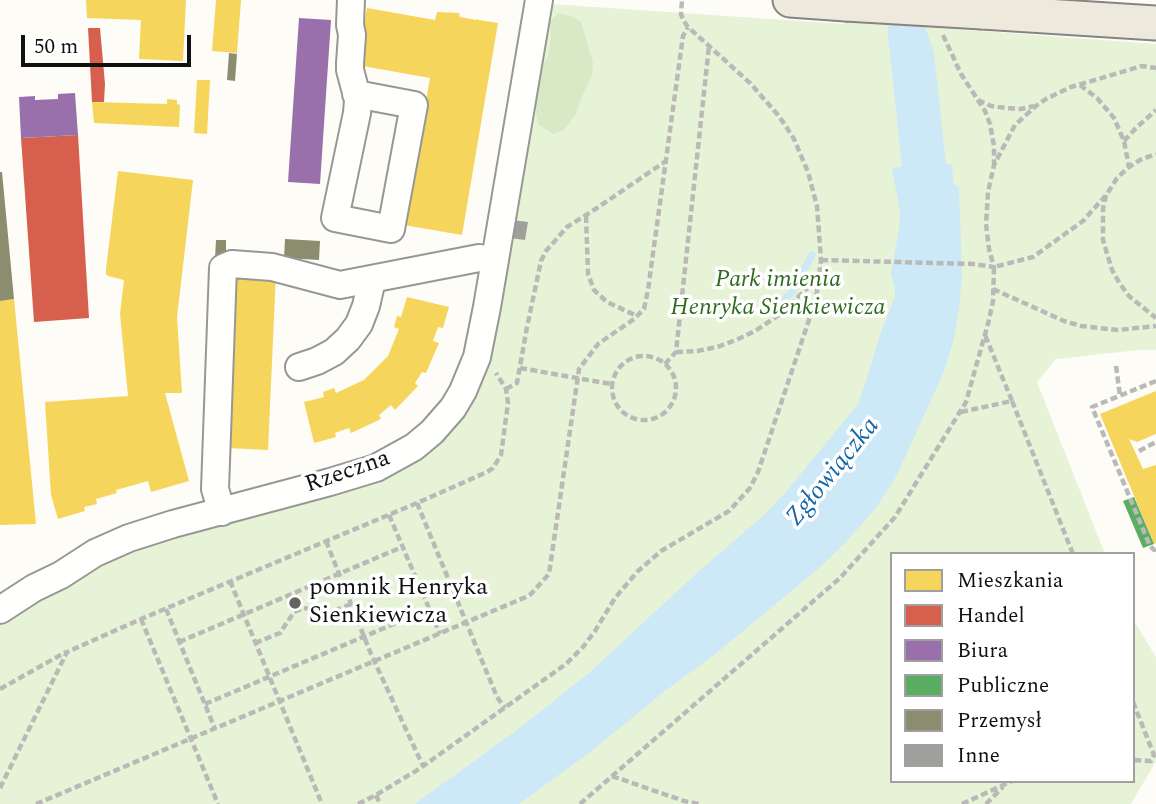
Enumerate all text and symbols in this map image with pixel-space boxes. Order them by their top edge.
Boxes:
scale bar [24,21,194,65]
text: 50 m [34,31,78,63]
park label: Park imienia Henryka Sienkiewicza [671,267,885,323]
water label: Zgłowiączka [781,412,887,534]
street label: Rzeczna [302,445,394,501]
legend [890,552,1135,783]
text: Mieszkania [957,565,1063,597]
place label: pomnik Henryka Sienkiewicza [309,575,488,631]
marker: pomnik Henryka Sienkiewicza [287,595,303,611]
text: Handel [957,600,1025,632]
text: Biura [957,635,1008,667]
text: Publiczne [957,670,1049,702]
text: Przemysł [957,705,1042,737]
text: Inne [957,740,1000,772]

